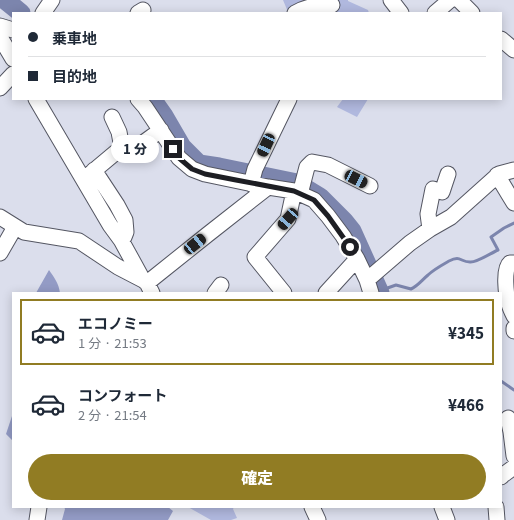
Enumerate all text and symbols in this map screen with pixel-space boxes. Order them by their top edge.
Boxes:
text: 乗車地 [52,27,97,48]
text: 目的地 [52,65,97,86]
car [255,132,277,158]
callout: 1 分 [111,135,159,163]
text: 1 分 [123,139,147,158]
route end [164,140,182,158]
car [343,168,369,190]
car [276,206,300,232]
car [182,232,208,256]
route start [341,238,359,256]
text: エコノミー [78,312,153,333]
icon: car [30,314,66,350]
text: ¥345 [448,322,484,343]
text: 1 分 · 21:53 [78,333,147,352]
text: コンフォート [78,384,168,405]
icon: car [30,386,66,422]
text: ¥466 [448,394,484,415]
text: 2 分 · 21:54 [78,405,147,424]
button: 確定 [28,454,486,500]

